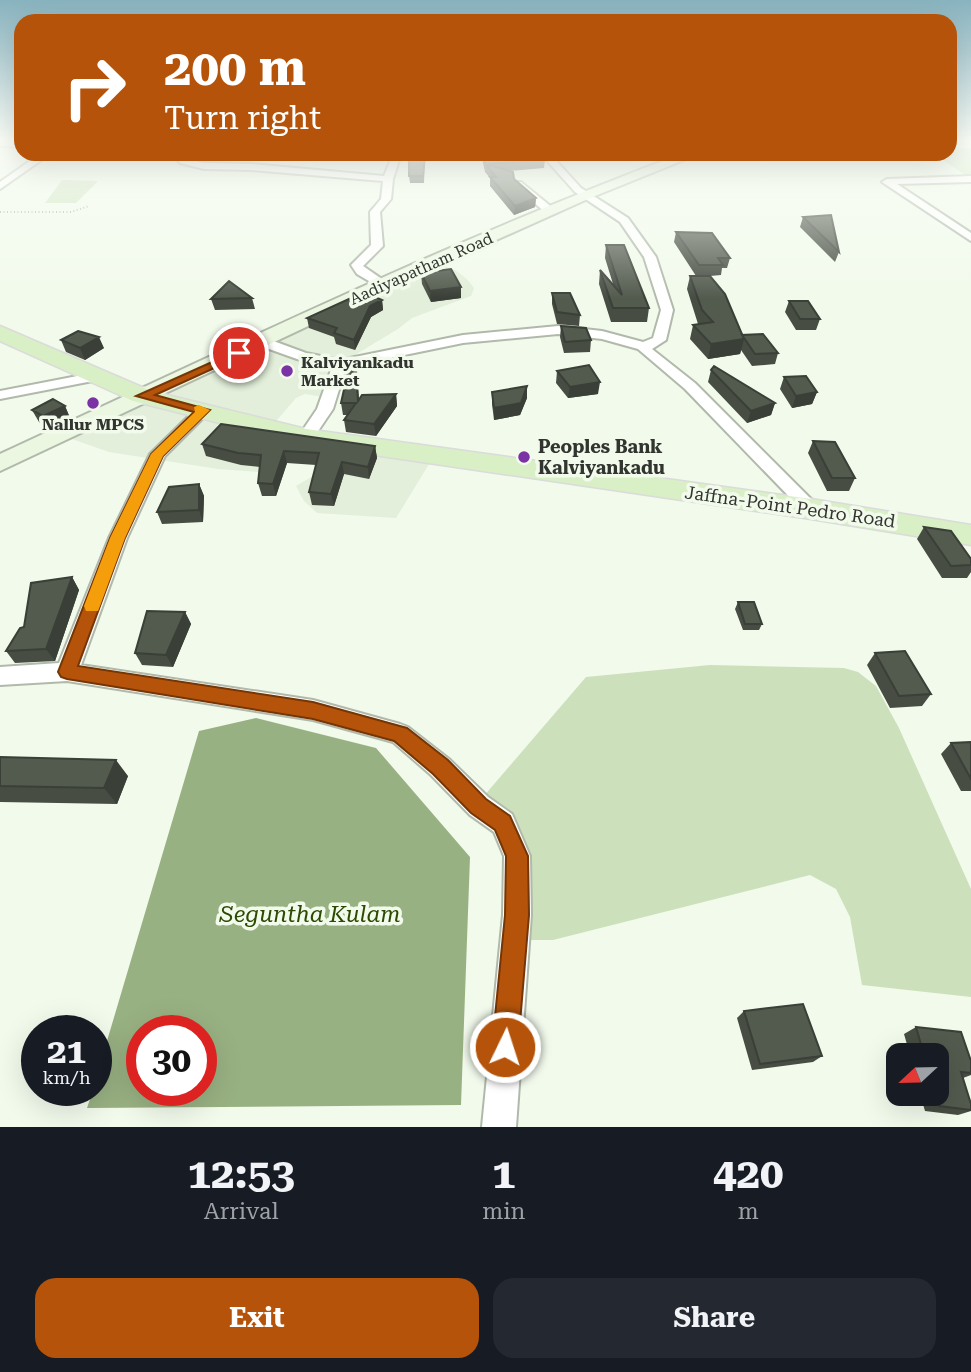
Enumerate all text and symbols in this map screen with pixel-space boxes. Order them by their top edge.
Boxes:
text: 200 m [164,40,306,97]
icon: right [49,42,140,133]
text: Turn right [164,99,321,137]
street label: Aadiyapatham Road [347,228,496,309]
pin [209,323,269,383]
icon: arrive [220,334,258,372]
place label: Kalviyankadu Market [301,353,414,390]
marker: Kalviyankadu Market [279,363,295,379]
marker: Nallur MPCS [85,395,101,411]
place label: Nallur MPCS [42,415,144,434]
place label: Peoples Bank Kalviyankadu [538,436,665,478]
marker: Peoples Bank Kalviyankadu [516,449,532,465]
street label: Jaffna-Point Pedro Road [683,481,897,532]
water label: Seguntha Kulam [218,901,401,928]
position arrow [468,1010,542,1084]
speed limit sign: 30 [126,1015,217,1106]
text: 21 [47,1031,86,1072]
north arrow [886,1043,948,1106]
map controls [886,1043,949,1106]
text: km/h [42,1067,91,1088]
text: 12:53 [188,1149,295,1198]
text: 1 [492,1149,516,1198]
text: 420 [713,1149,783,1198]
text: Arrival [204,1198,278,1225]
text: min [482,1198,525,1225]
text: m [738,1198,759,1225]
button: Exit [35,1278,479,1358]
button: Share [493,1278,936,1358]

